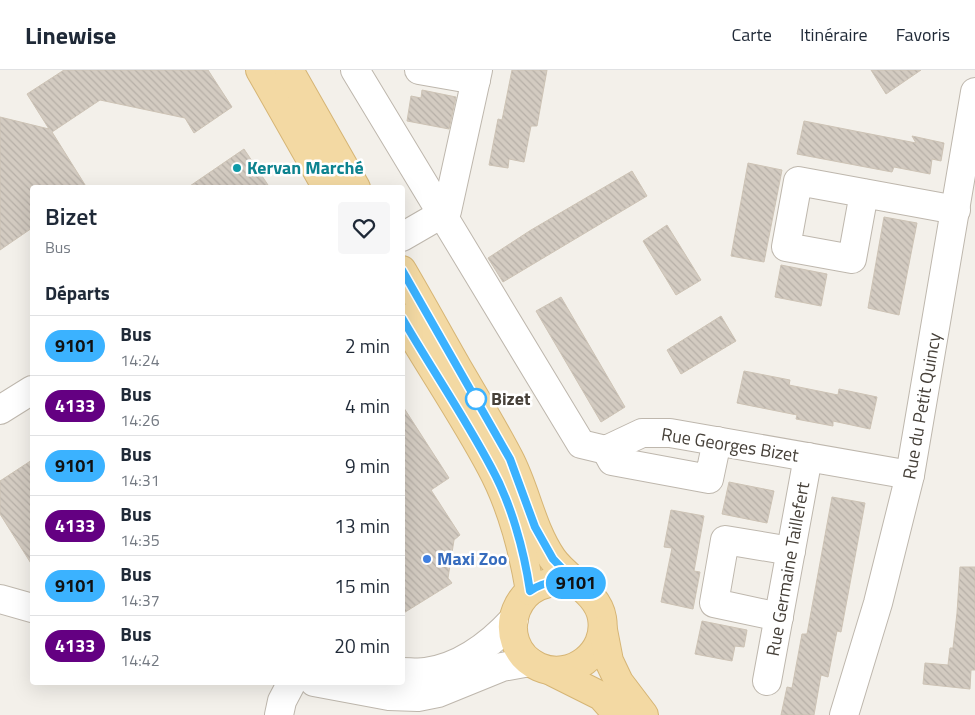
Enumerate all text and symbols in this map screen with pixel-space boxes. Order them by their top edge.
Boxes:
text: Linewise [25,17,116,53]
text: Carte [731,21,772,48]
text: Itinéraire [800,21,868,48]
text: Favoris [896,21,950,48]
place label: Kervan Marché [247,154,364,181]
marker: Kervan Marché [231,162,243,174]
text: Bizet [45,198,97,234]
button: heart [338,202,390,254]
text: Bus [45,235,71,259]
text: Départs [45,278,110,307]
text: Bus [120,319,151,348]
street label: Rue du Petit Quincy [895,330,948,481]
text: 2 min [345,331,390,360]
text: 9101 [55,332,95,359]
text: 14:24 [120,348,160,372]
text: Bus [120,379,151,408]
place label: Bizet [491,385,531,412]
marker: Bizet [465,388,487,410]
text: 4 min [345,391,390,420]
text: 4133 [55,392,95,419]
text: 14:26 [120,408,160,432]
street label: Rue Georges Bizet [660,420,801,469]
text: Bus [120,439,151,468]
text: 9 min [345,451,390,480]
text: 9101 [55,452,95,479]
text: 14:31 [120,468,160,492]
street label: Rue Germaine Taillefert [759,479,816,658]
text: Bus [120,499,151,528]
text: 13 min [334,511,390,540]
text: 4133 [55,512,95,539]
text: 14:35 [120,528,160,552]
place label: Maxi Zoo [437,545,507,572]
marker: Maxi Zoo [421,553,433,565]
text: Bus [120,559,151,588]
line badge: 9101 [541,567,611,599]
text: 9101 [556,569,596,596]
text: 15 min [334,571,390,600]
text: 9101 [55,572,95,599]
text: 14:37 [120,588,160,612]
text: Bus [120,619,151,648]
text: 20 min [334,631,390,660]
text: 4133 [55,632,95,659]
text: 14:42 [120,648,160,672]

